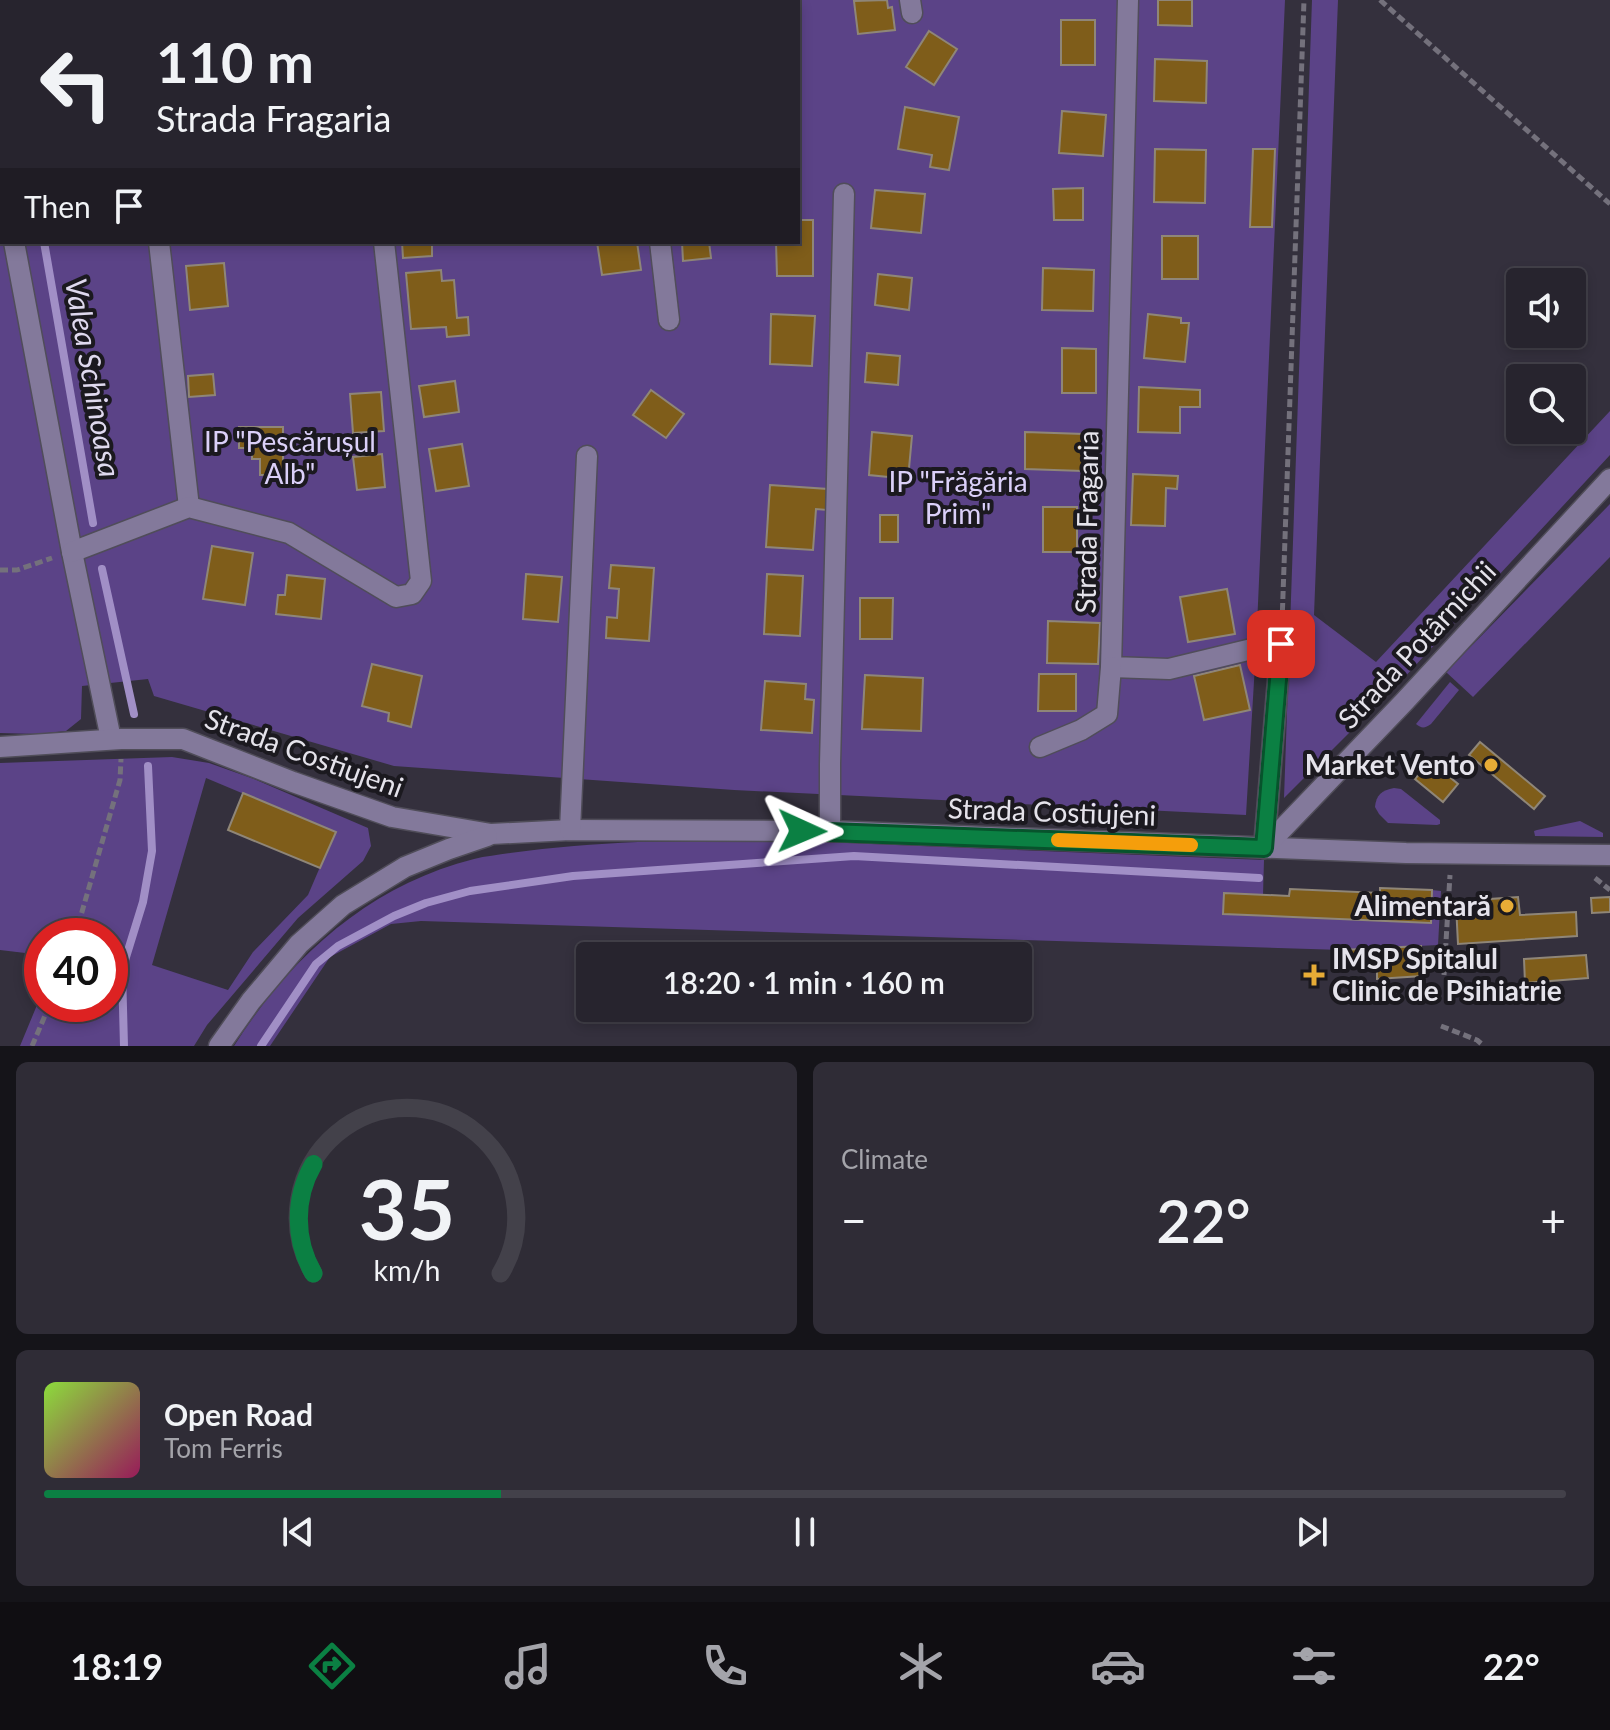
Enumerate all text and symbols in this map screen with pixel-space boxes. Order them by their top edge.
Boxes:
text: 110 m [156,28,314,95]
icon: left [24,32,128,136]
text: Strada Fragaria [156,96,391,140]
icon: arrive [107,184,151,228]
text: Then [24,188,91,224]
map controls [1506,268,1586,444]
button: sound [1506,268,1586,348]
water label: Valea Schinoasa [59,275,129,480]
button: search [1506,364,1586,444]
park label: IP "Pescărușul Alb" [204,424,376,490]
street label: Strada Fragaria [1067,430,1105,614]
park label: IP "Frăgăria Prim" [888,464,1028,530]
street label: Strada Potârnichii [1330,554,1502,735]
pin [1247,610,1315,678]
icon: arrive [1259,622,1303,666]
street label: Strada Costiujeni [201,700,408,804]
place label: Market Vento [1305,747,1475,781]
marker: Market Vento [1482,756,1500,774]
position arrow [760,789,844,873]
street label: Strada Costiujeni [947,790,1157,832]
place label: Alimentară [1353,888,1491,922]
marker: Alimentară [1498,897,1516,915]
speed limit sign: 40 [24,918,128,1022]
place label: IMSP Spitalul Clinic de Psihiatrie [1332,941,1562,1007]
text: 18:20 · 1 min · 160 m [663,964,945,1000]
marker: IMSP Spitalul Clinic de Psihiatrie [1303,964,1325,986]
text: Climate [841,1143,928,1175]
text: 35 [358,1158,455,1258]
text: 22° [1156,1184,1251,1256]
text: − [841,1194,867,1246]
text: + [1540,1194,1566,1246]
text: km/h [373,1253,440,1287]
text: Open Road [164,1396,313,1432]
text: Tom Ferris [164,1432,283,1464]
icon: previous [276,1510,320,1554]
icon: pause [783,1510,827,1554]
icon: next [1290,1510,1334,1554]
icon: directions [304,1638,360,1694]
icon: music [500,1638,556,1694]
icon: phone [697,1638,753,1694]
icon: climate [893,1638,949,1694]
icon: car [1090,1638,1146,1694]
icon: filters [1286,1638,1342,1694]
text: 18:19 [70,1644,163,1688]
text: 22° [1483,1644,1540,1688]

